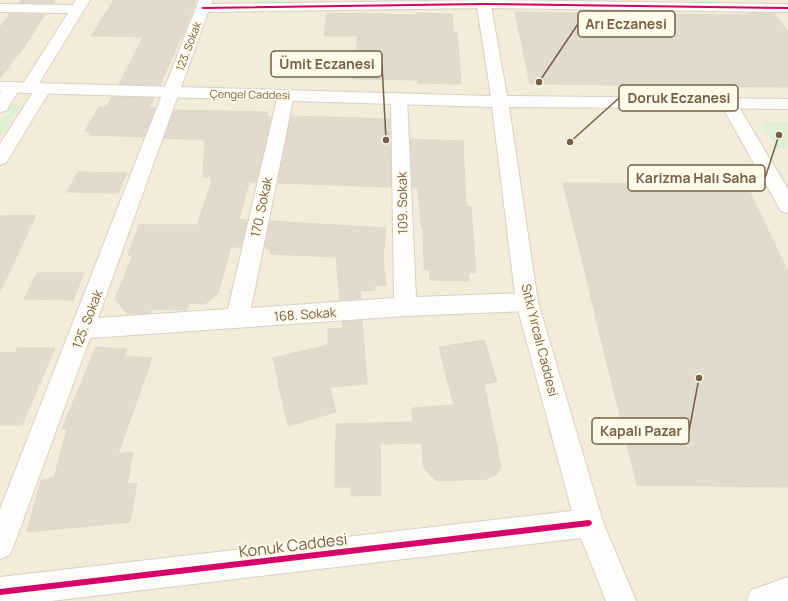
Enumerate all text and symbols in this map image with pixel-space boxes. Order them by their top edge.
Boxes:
callout: Arı Eczanesi [578,11,675,37]
text: Arı Eczanesi [585,14,667,33]
street label: 123. Sokak [172,19,205,73]
callout: Ümit Eczanesi [271,51,382,77]
text: Ümit Eczanesi [279,54,375,73]
callout: Doruk Eczanesi [619,85,738,111]
street label: Çengel Caddesi [210,86,290,102]
text: Doruk Eczanesi [627,88,731,107]
callout: Karizma Halı Saha [628,165,765,191]
text: Karizma Halı Saha [636,168,756,187]
street label: 109. Sokak [392,171,412,234]
street label: 170. Sokak [246,175,276,239]
street label: Sıtkı Yırcalı Caddesi [517,282,563,398]
street label: 125. Sokak [68,286,107,351]
street label: 168. Sokak [273,303,337,325]
callout: Kapalı Pazar [592,418,689,444]
text: Kapalı Pazar [600,421,682,440]
street label: Konuk Caddesi [237,527,349,563]

